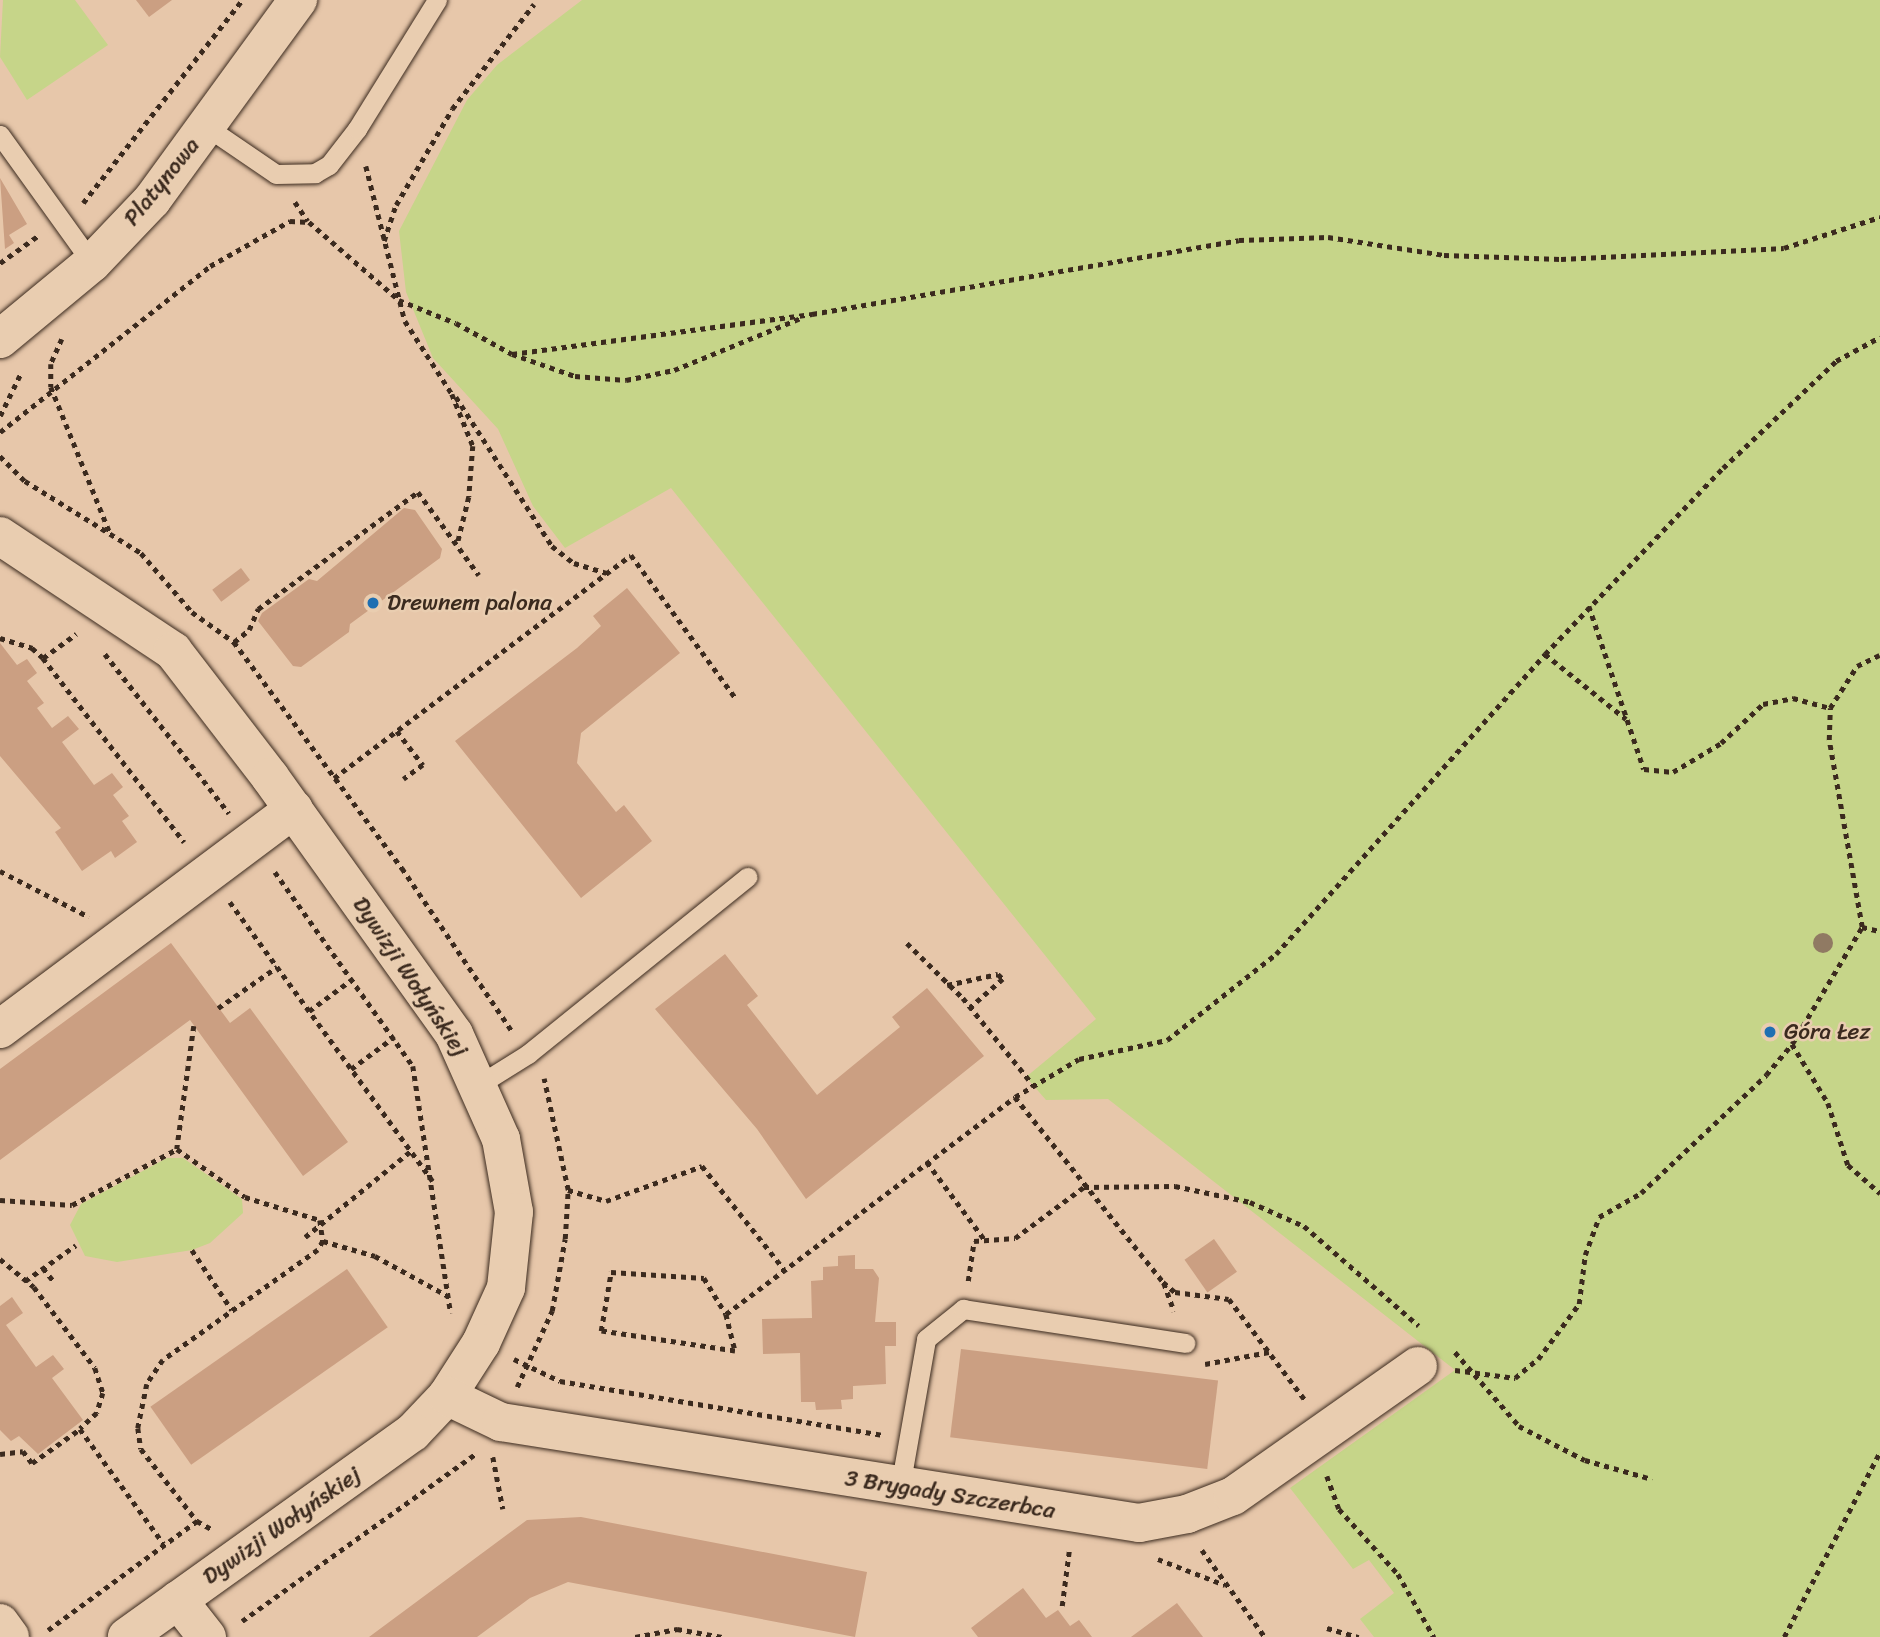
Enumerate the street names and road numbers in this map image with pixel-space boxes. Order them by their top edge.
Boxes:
street label: Platynowa [118,132,206,232]
street label: Dywizji Wołyńskiej [346,892,474,1062]
street label: Dywizji Wołyńskiej [197,1461,367,1591]
street label: 3 Brygady Szczerbca [843,1465,1057,1525]

